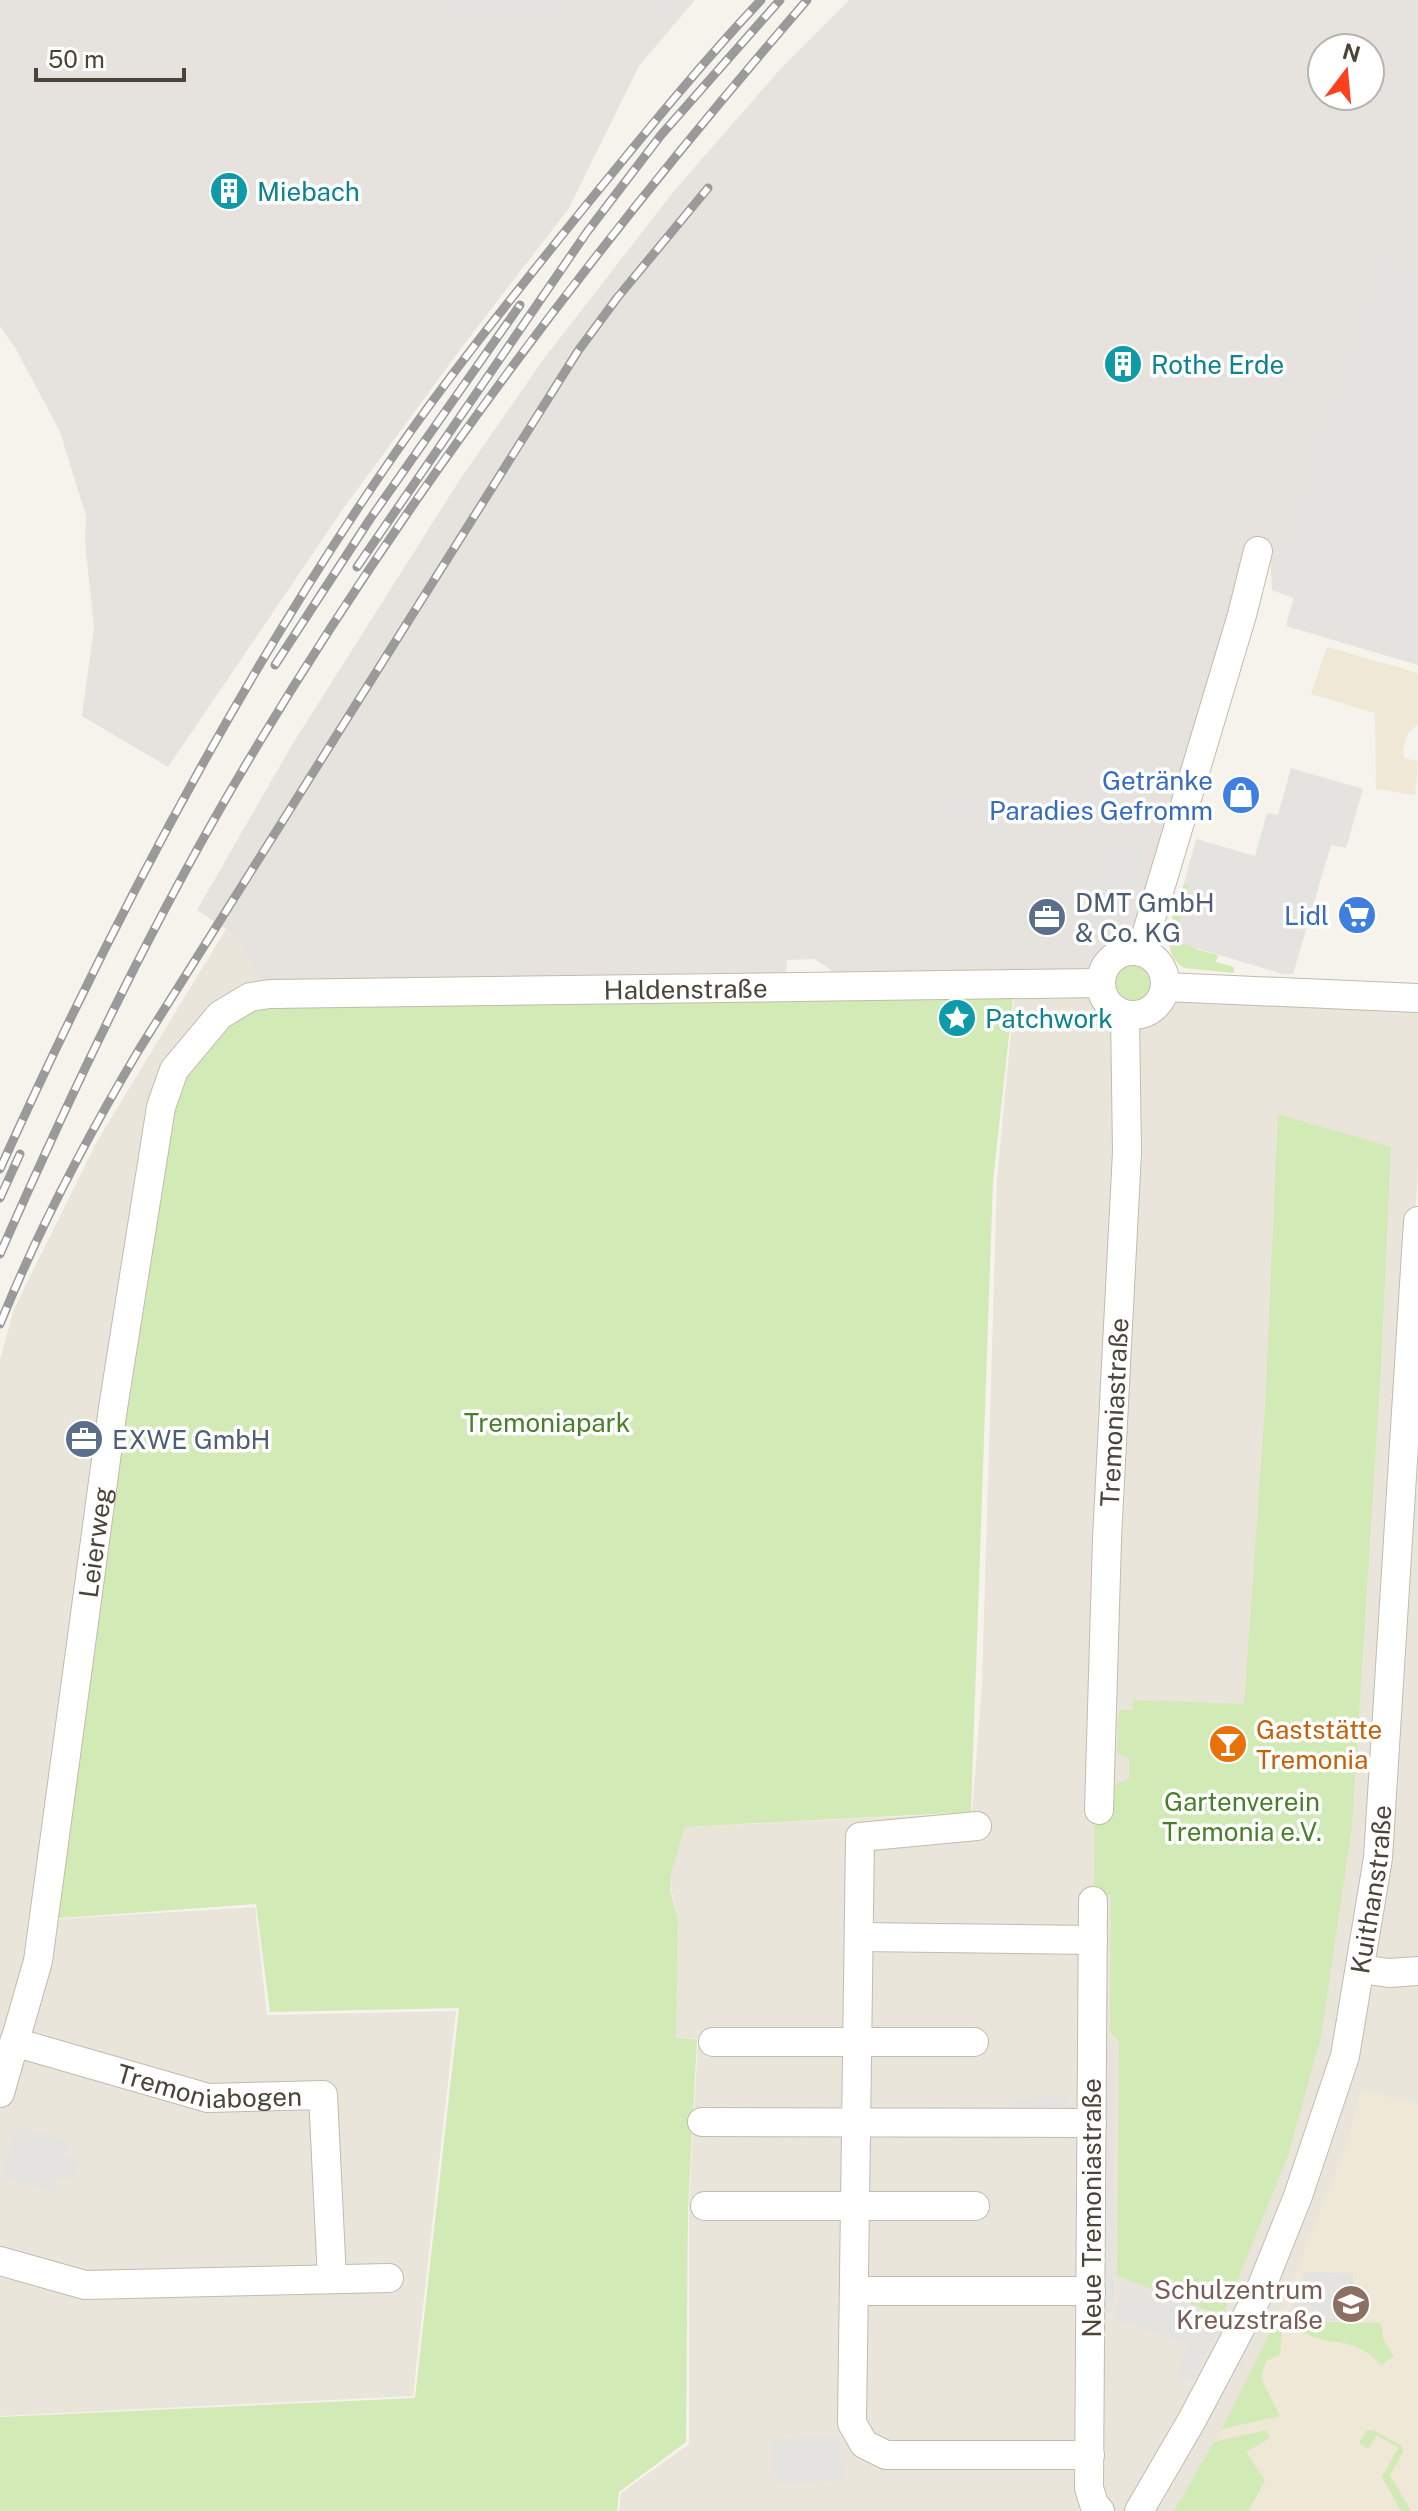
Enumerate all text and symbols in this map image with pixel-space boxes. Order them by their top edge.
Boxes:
scale bar [36,32,184,82]
north arrow [1306,32,1386,112]
text: N [1340,38,1363,68]
text: 50 m [48,45,105,73]
building icon: Miebach [208,170,250,212]
place label: Miebach [257,176,360,207]
building icon: Rothe Erde [1102,343,1144,385]
place label: Rothe Erde [1151,349,1284,380]
place label: Getränke Paradies Gefromm [989,765,1213,826]
shop icon: Getränke Paradies Gefromm [1220,774,1262,816]
place label: DMT GmbH & Co. KG [1075,887,1215,948]
supermarket icon: Lidl [1336,894,1378,936]
office icon: DMT GmbH & Co. KG [1026,896,1068,938]
place label: Lidl [1284,900,1329,931]
street label: Haldenstraße [604,972,768,1005]
place icon: Patchwork [936,997,978,1039]
place label: Patchwork [985,1003,1113,1034]
street label: Tremoniastraße [1093,1317,1134,1508]
park label: Tremoniapark [464,1407,630,1438]
office icon: EXWE GmbH [63,1418,105,1460]
place label: EXWE GmbH [112,1424,271,1455]
street label: Leierweg [72,1485,118,1600]
place label: Gaststätte Tremonia [1256,1714,1382,1775]
bar icon: Gaststätte Tremonia [1207,1723,1249,1765]
park label: Gartenverein Tremonia e.V. [1162,1786,1322,1847]
street label: Kuithanstraße [1343,1804,1397,1976]
street label: Tremoniabogen [113,2057,302,2114]
street label: Neue Tremoniastraße [1076,2078,1107,2338]
place label: Schulzentrum Kreuzstraße [1154,2274,1323,2335]
school or university icon: Schulzentrum Kreuzstraße [1330,2283,1372,2325]

